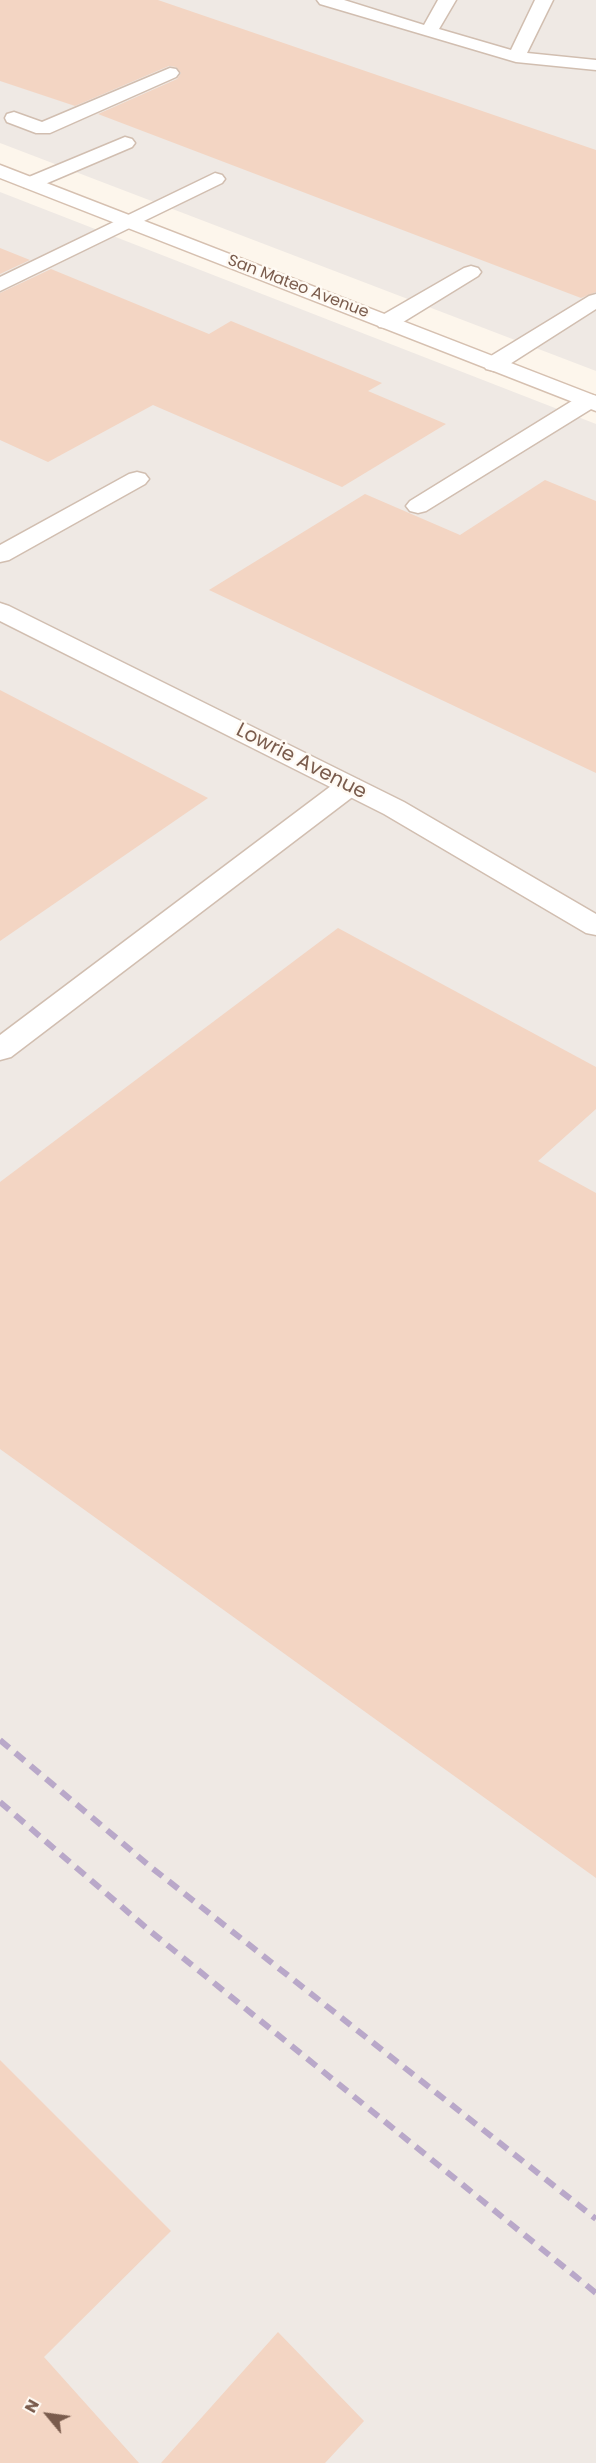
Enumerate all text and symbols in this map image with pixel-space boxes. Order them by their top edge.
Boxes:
street label: San Mateo Avenue [225,251,371,323]
street label: Lowrie Avenue [232,719,370,805]
north arrow [18,2385,78,2445]
text: N [19,2395,45,2417]

